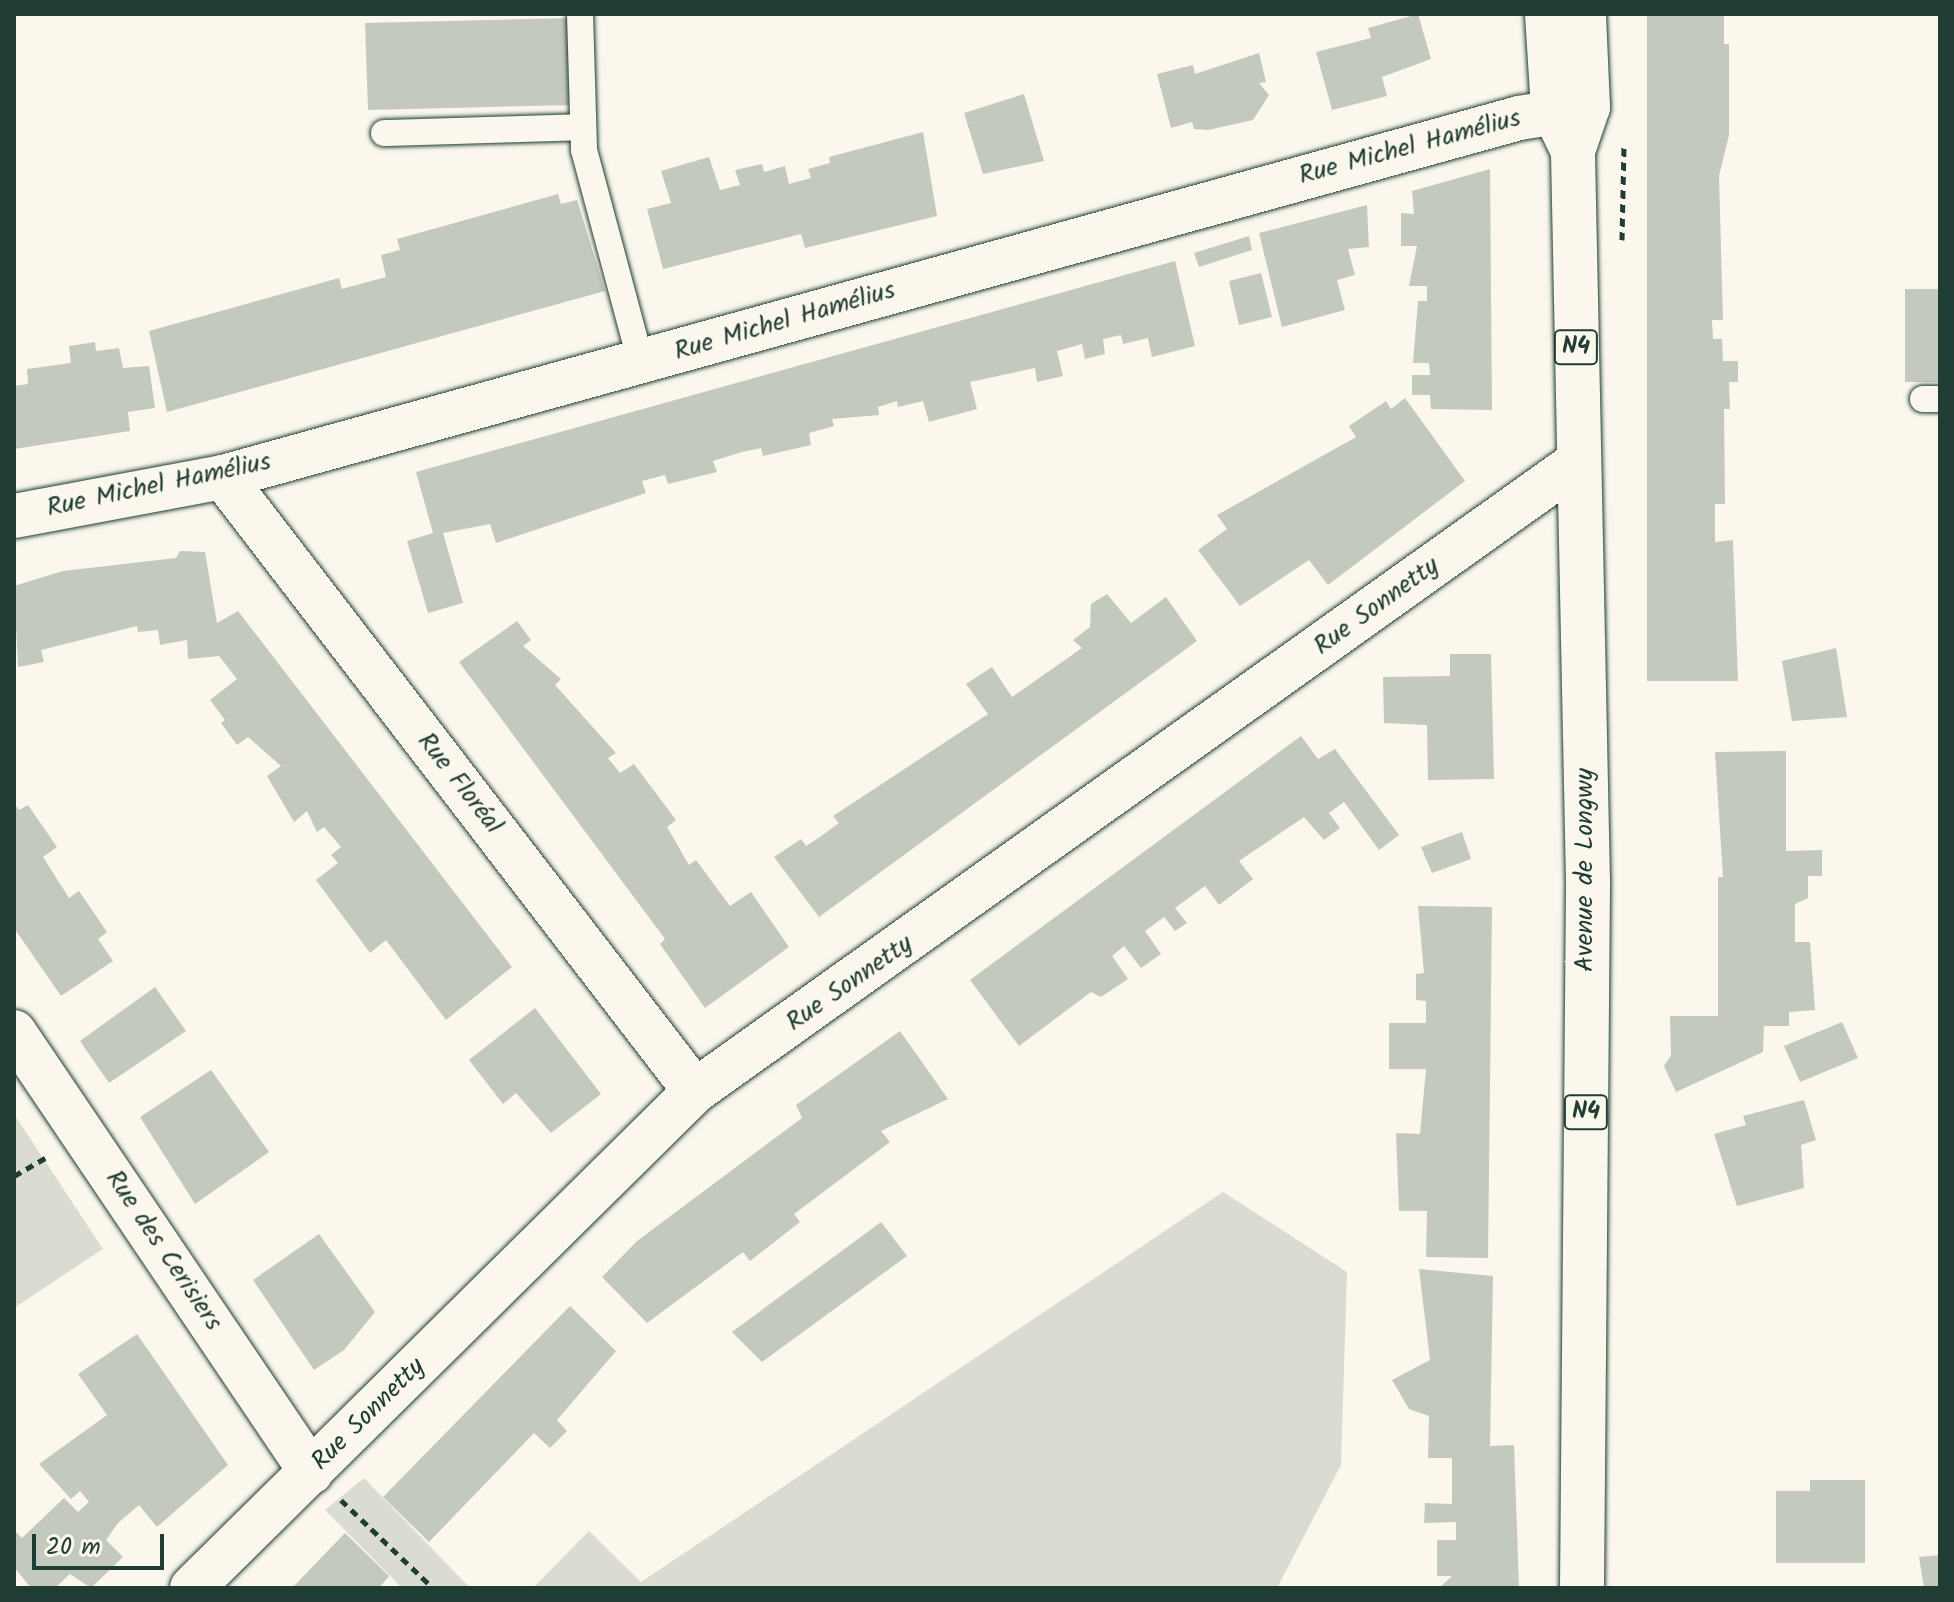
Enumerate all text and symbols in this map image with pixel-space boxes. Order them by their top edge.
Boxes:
street label: Rue Michel Hamélius [1296,103,1524,193]
street label: Rue Michel Hamélius [671,276,899,368]
road number: N4 [1552,327,1600,367]
street label: Rue Michel Hamélius [44,447,274,525]
street label: Rue Sonnetty [1308,551,1446,663]
street label: Rue Floréal [410,727,508,841]
street label: Avenue de Longwy [1570,768,1602,972]
street label: Rue Sonnetty [781,929,919,1039]
road number: N4 [1562,1092,1610,1132]
street label: Rue des Cerisiers [98,1165,228,1337]
street label: Rue Sonnetty [306,1352,432,1478]
scale bar [36,1518,168,1568]
text: 20 m [46,1528,101,1567]

